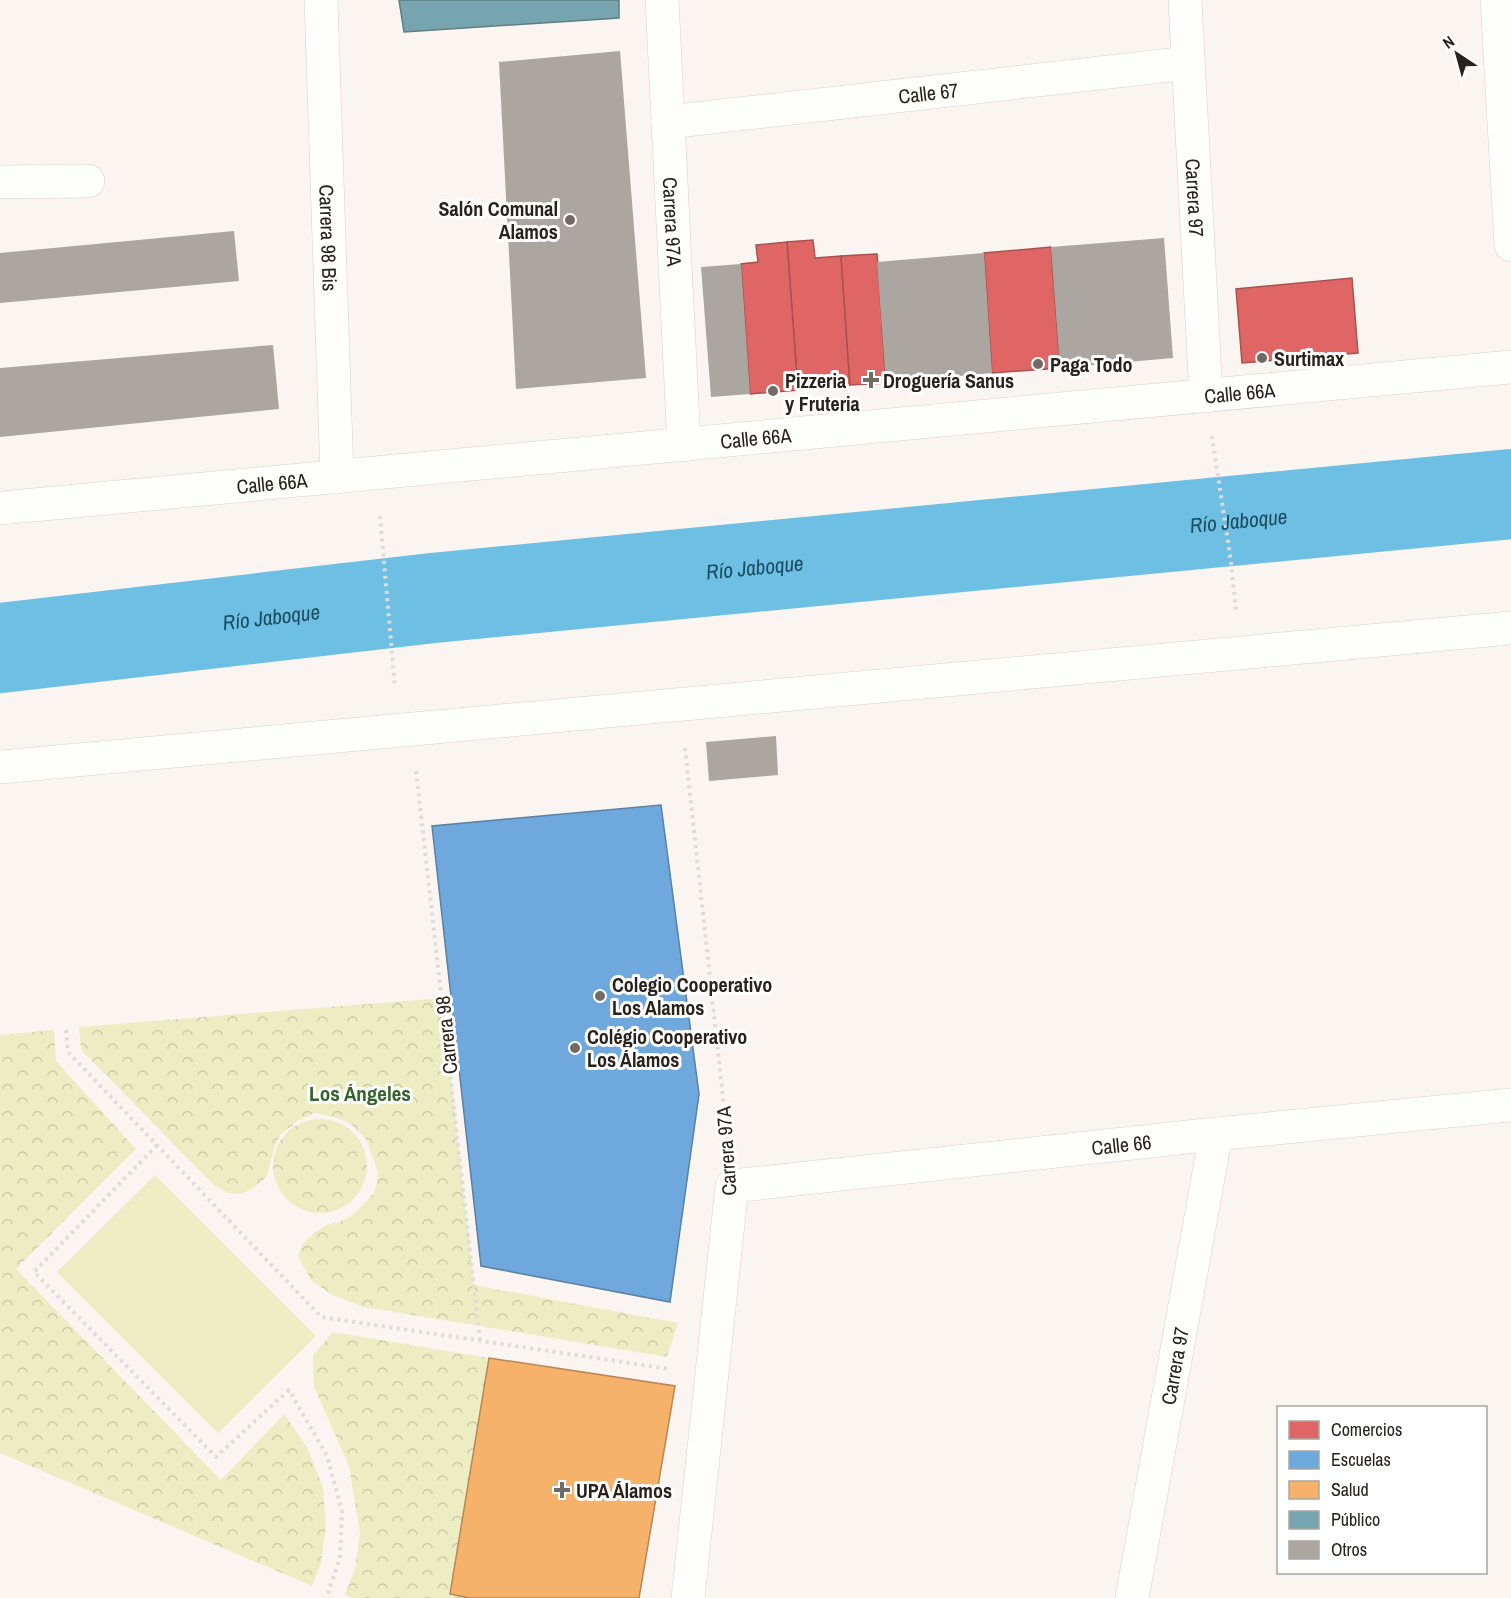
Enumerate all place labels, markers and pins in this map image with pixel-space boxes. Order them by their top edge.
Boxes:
place label: Salón Comunal Alamos [439,195,558,245]
marker: Salón Comunal Alamos [563,213,577,227]
place label: Surtimax [1274,345,1345,372]
place label: Paga Todo [1050,351,1133,378]
marker: Surtimax [1255,351,1269,365]
marker: Paga Todo [1031,357,1045,371]
place label: Pizzeria y Fruteria [785,367,860,417]
place label: Droguería Sanus [883,367,1014,394]
marker: Droguería Sanus [864,373,878,387]
marker: Pizzeria y Fruteria [766,384,780,398]
place label: Colegio Cooperativo Los Alamos [612,971,772,1021]
marker: Colegio Cooperativo Los Alamos [593,989,607,1003]
place label: Colégio Cooperativo Los Álamos [587,1023,747,1073]
marker: Colégio Cooperativo Los Álamos [568,1041,582,1055]
place label: UPA Álamos [576,1477,672,1504]
marker: UPA Álamos [553,1481,571,1499]

